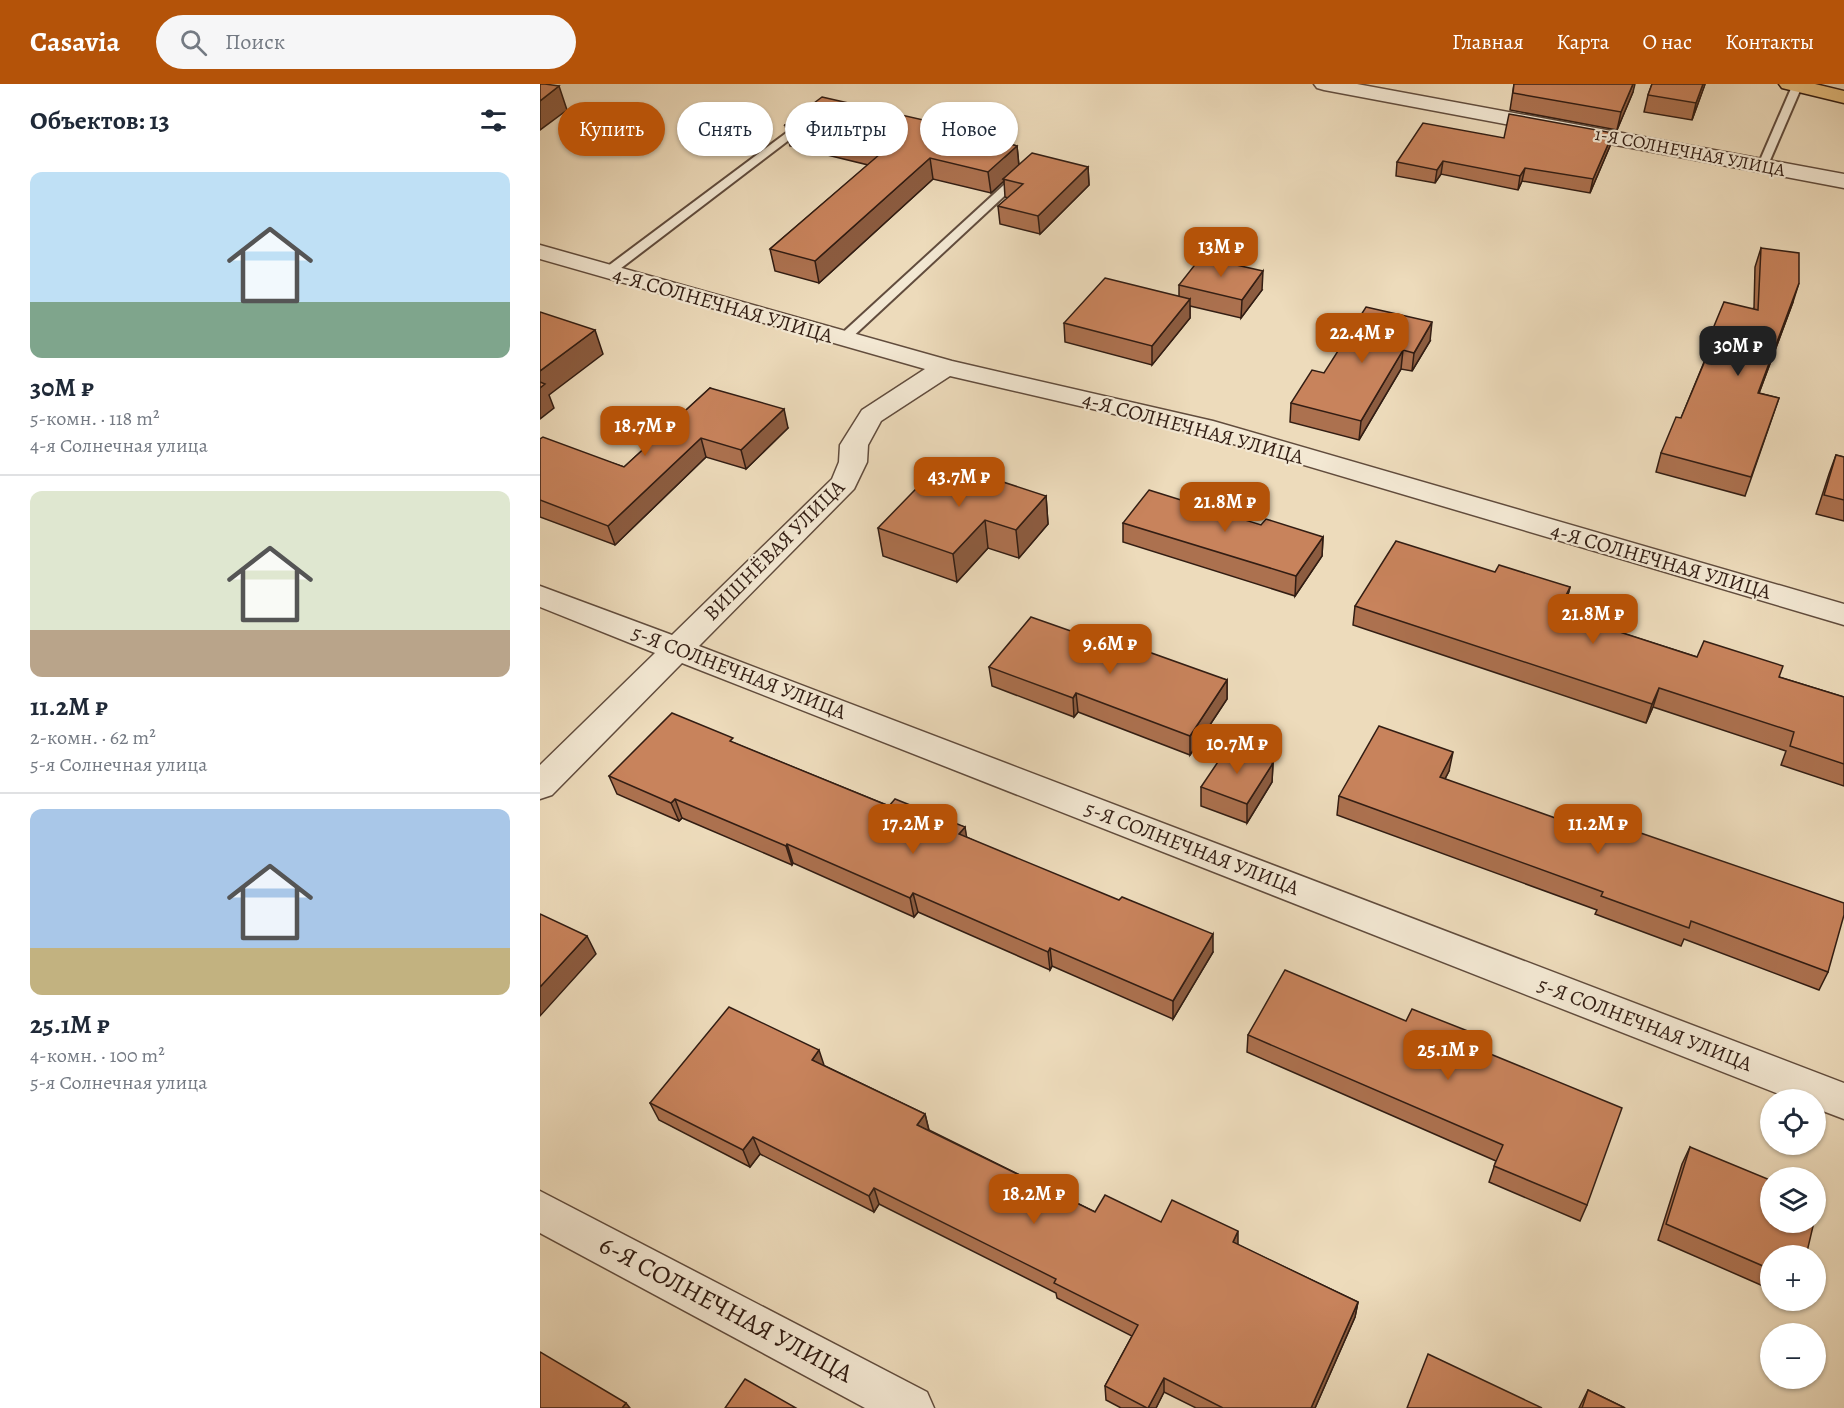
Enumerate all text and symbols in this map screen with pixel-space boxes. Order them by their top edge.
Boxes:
search box [156,15,576,69]
text: Casavia [30,23,120,61]
icon: search [177,26,210,59]
text: Поиск [225,27,285,57]
text: Главная [1452,28,1524,56]
text: Карта [1557,28,1609,56]
text: О нас [1642,28,1692,56]
text: Контакты [1725,28,1814,56]
chip: Купить [558,102,665,156]
chip: Снять [677,102,773,156]
chip: Фильтры [785,102,908,156]
chip: Новое [920,102,1018,156]
text: Объектов: 13 [30,103,170,138]
icon: filters [477,104,510,137]
street label: 1-Я СОЛНЕЧНАЯ УЛИЦА [1593,122,1788,182]
icon: home [216,211,324,319]
pin: 13M ₽ [1179,227,1263,278]
text: 13M ₽ [1198,233,1244,260]
street label: 4-Я СОЛНЕЧНАЯ УЛИЦА [610,260,837,350]
pin: 22.4M ₽ [1307,313,1417,364]
text: 22.4M ₽ [1330,319,1394,346]
pin: 30M ₽ [1696,326,1780,377]
text: 30M ₽ [1713,332,1763,359]
text: 30M ₽ [30,370,94,405]
street label: 4-Я СОЛНЕЧНАЯ УЛИЦА [1079,385,1307,471]
text: 5-комн. · 118 m² [30,405,159,432]
pin: 18.7M ₽ [590,406,700,457]
text: 18.7M ₽ [614,412,676,439]
text: 4-я Солнечная улица [30,432,208,459]
pin: 43.7M ₽ [904,457,1014,508]
text: 43.7M ₽ [928,463,990,490]
street label: ВИШНЁВАЯ УЛИЦА [697,473,851,627]
pin: 21.8M ₽ [1170,482,1280,533]
text: 21.8M ₽ [1194,488,1256,515]
street label: 4-Я СОЛНЕЧНАЯ УЛИЦА [1548,516,1775,606]
icon: home [216,530,324,638]
pin: 21.8M ₽ [1538,594,1648,645]
text: 21.8M ₽ [1562,600,1624,627]
street label: 5-Я СОЛНЕЧНАЯ УЛИЦА [628,618,851,726]
pin: 9.6M ₽ [1061,624,1159,675]
text: 9.6M ₽ [1083,630,1137,657]
text: 11.2M ₽ [30,689,108,724]
text: 2-комн. · 62 m² [30,724,156,751]
pin: 10.7M ₽ [1182,724,1292,775]
text: 10.7M ₽ [1206,730,1268,757]
text: 5-я Солнечная улица [30,751,207,778]
street label: 5-Я СОЛНЕЧНАЯ УЛИЦА [1081,794,1304,902]
pin: 17.2M ₽ [858,804,968,855]
pin: 11.2M ₽ [1543,804,1653,855]
text: 17.2M ₽ [882,810,944,837]
text: 11.2M ₽ [1568,810,1628,837]
icon: home [216,848,324,956]
street label: 5-Я СОЛНЕЧНАЯ УЛИЦА [1534,970,1757,1078]
text: 25.1M ₽ [30,1007,110,1042]
pin: 25.1M ₽ [1393,1030,1503,1081]
text: 25.1M ₽ [1417,1036,1479,1063]
text: 4-комн. · 100 m² [30,1042,165,1069]
text: 5-я Солнечная улица [30,1069,207,1096]
map controls [1760,1089,1826,1389]
button: locate [1760,1089,1826,1155]
button: layers [1760,1167,1826,1233]
pin: 18.2M ₽ [979,1174,1089,1225]
text: 18.2M ₽ [1003,1180,1065,1207]
street label: 6-Я СОЛНЕЧНАЯ УЛИЦА [593,1227,860,1391]
button: + [1760,1245,1826,1311]
button: − [1760,1323,1826,1389]

